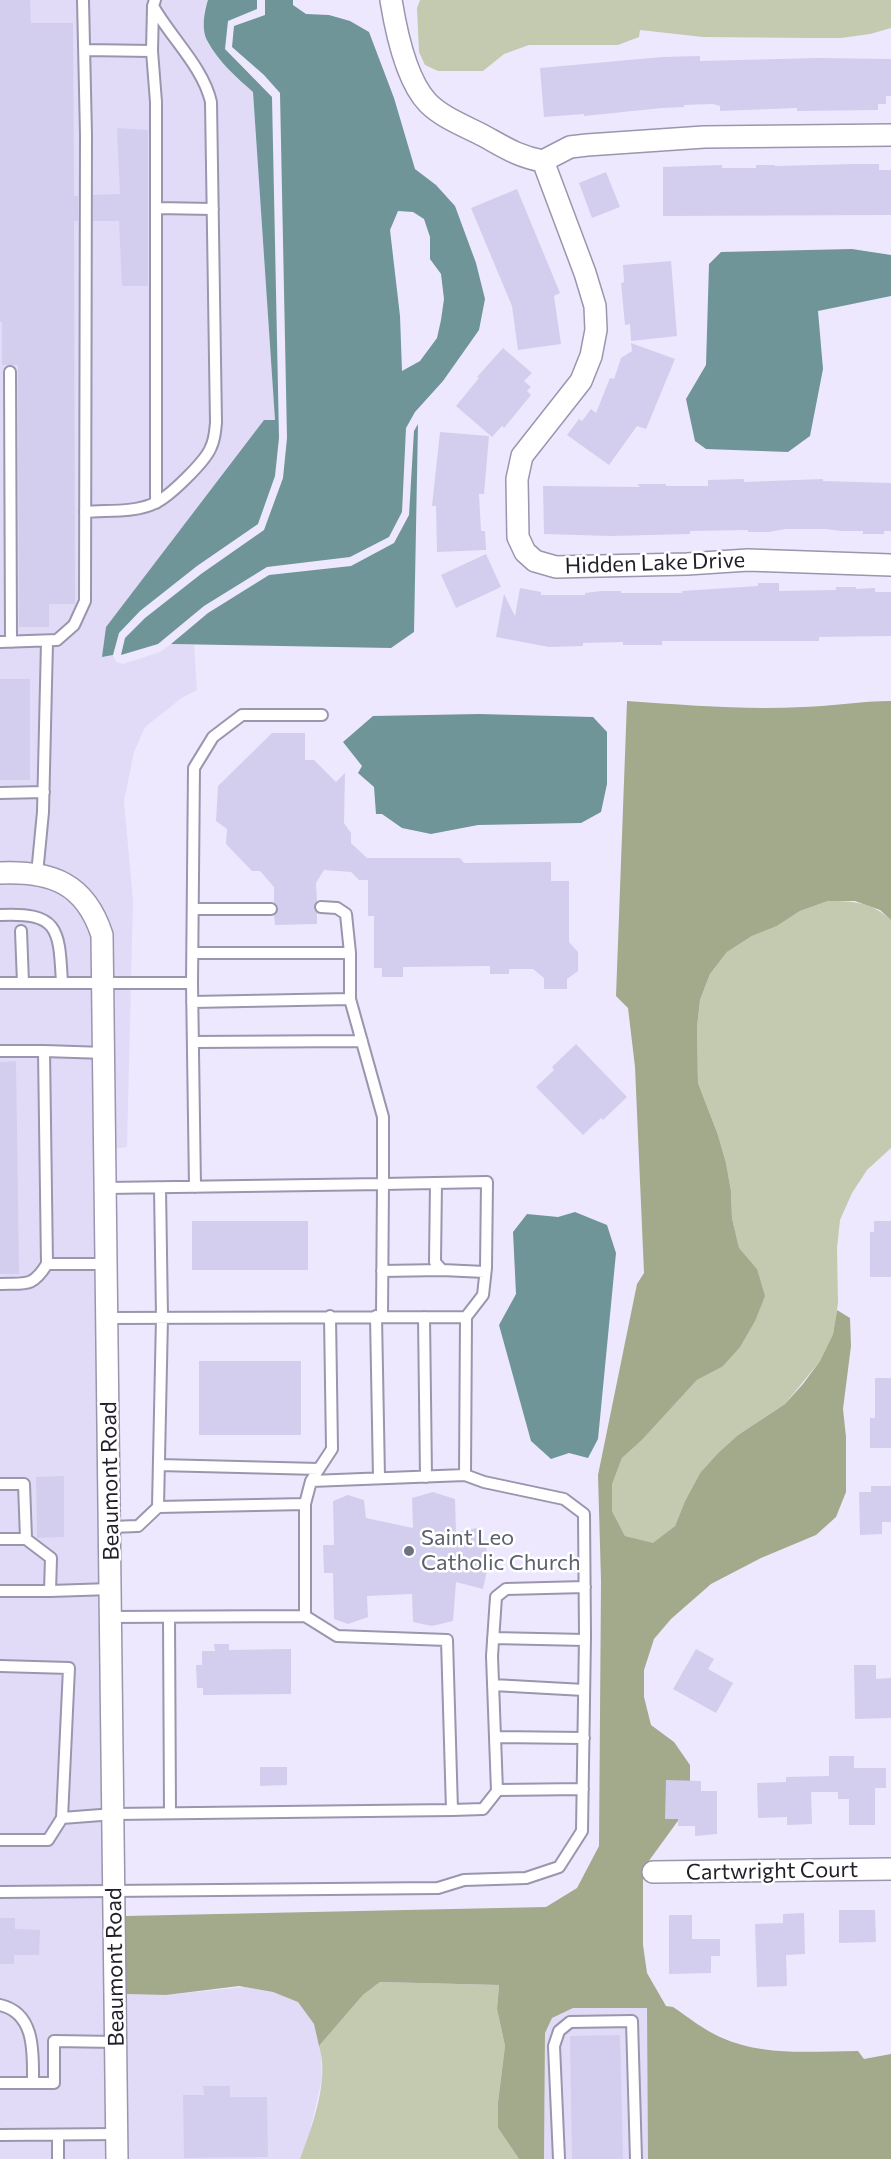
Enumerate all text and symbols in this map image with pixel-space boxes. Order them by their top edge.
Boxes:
street label: Hidden Lake Drive [564,547,746,579]
street label: Beaumont Road [95,1401,125,1561]
place label: Saint Leo Catholic Church [421,1525,581,1576]
marker: Saint Leo Catholic Church [402,1544,416,1558]
street label: Cartwright Court [686,1856,858,1886]
street label: Beaumont Road [100,1887,130,2047]

